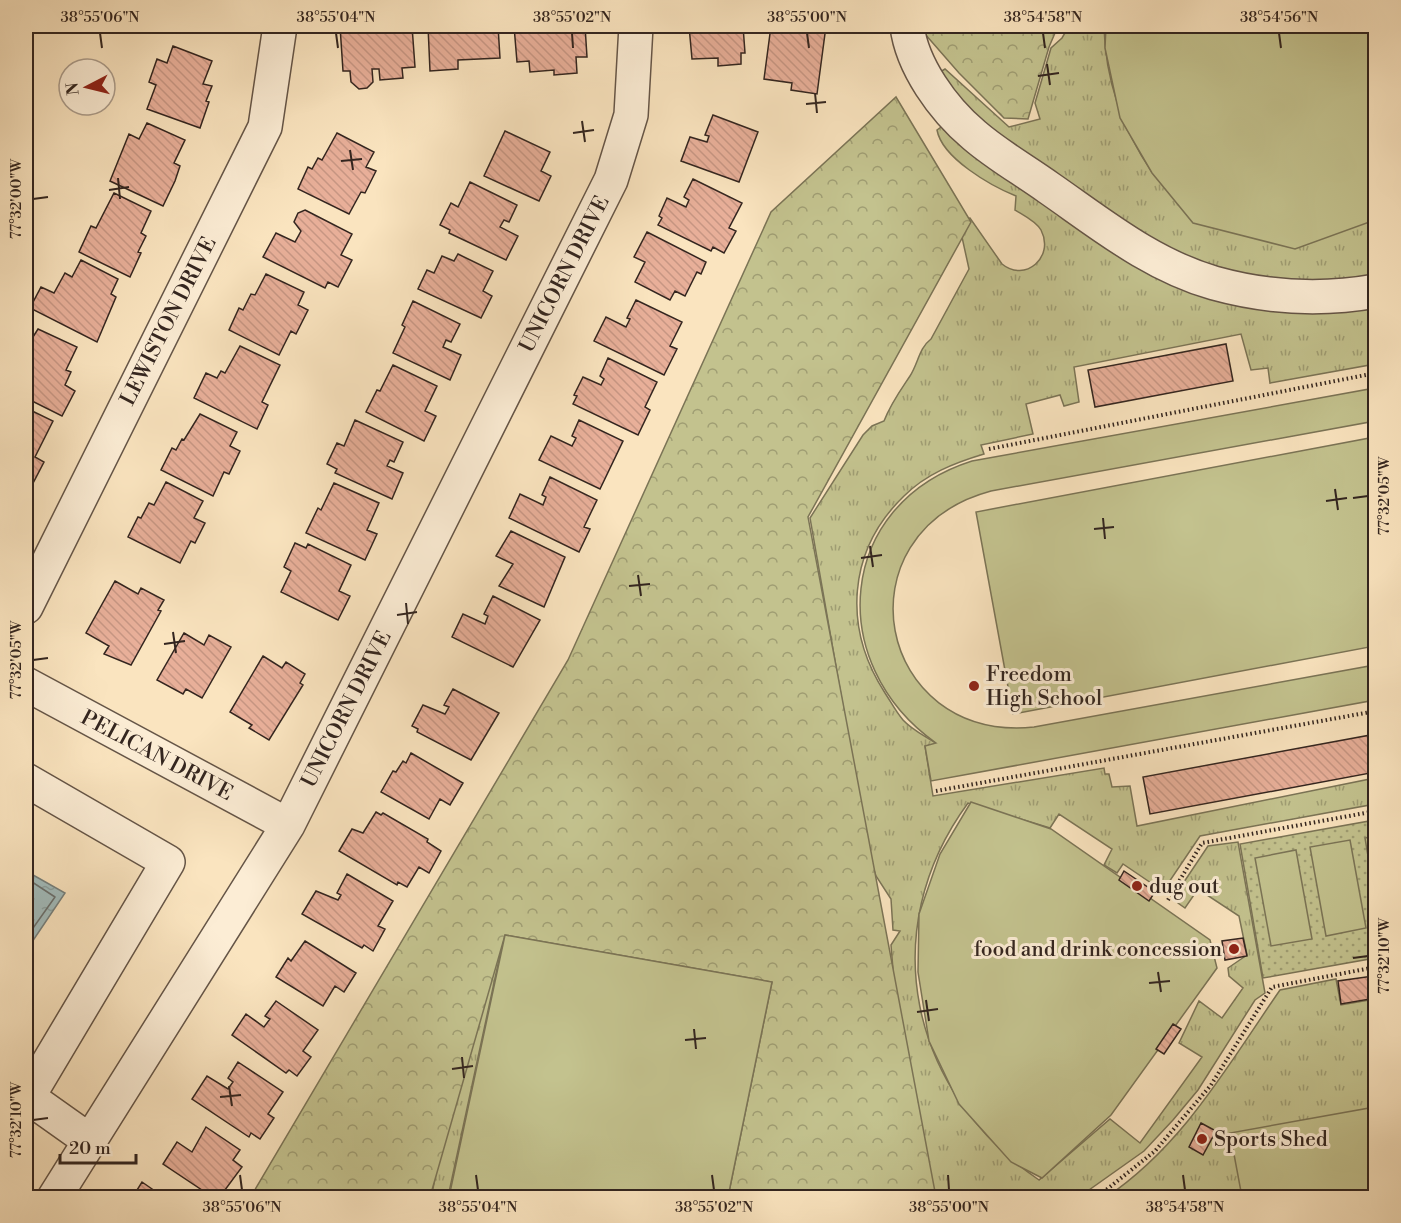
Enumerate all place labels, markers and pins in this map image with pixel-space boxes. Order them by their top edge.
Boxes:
place label: Freedom High School [986,662,1102,712]
marker: Freedom High School [967,679,981,693]
place label: dug out [1149,874,1220,900]
marker: dug out [1130,879,1144,893]
place label: food and drink concession [974,937,1222,963]
marker: food and drink concession [1227,942,1241,956]
place label: Sports Shed [1214,1127,1328,1153]
marker: Sports Shed [1195,1132,1209,1146]

